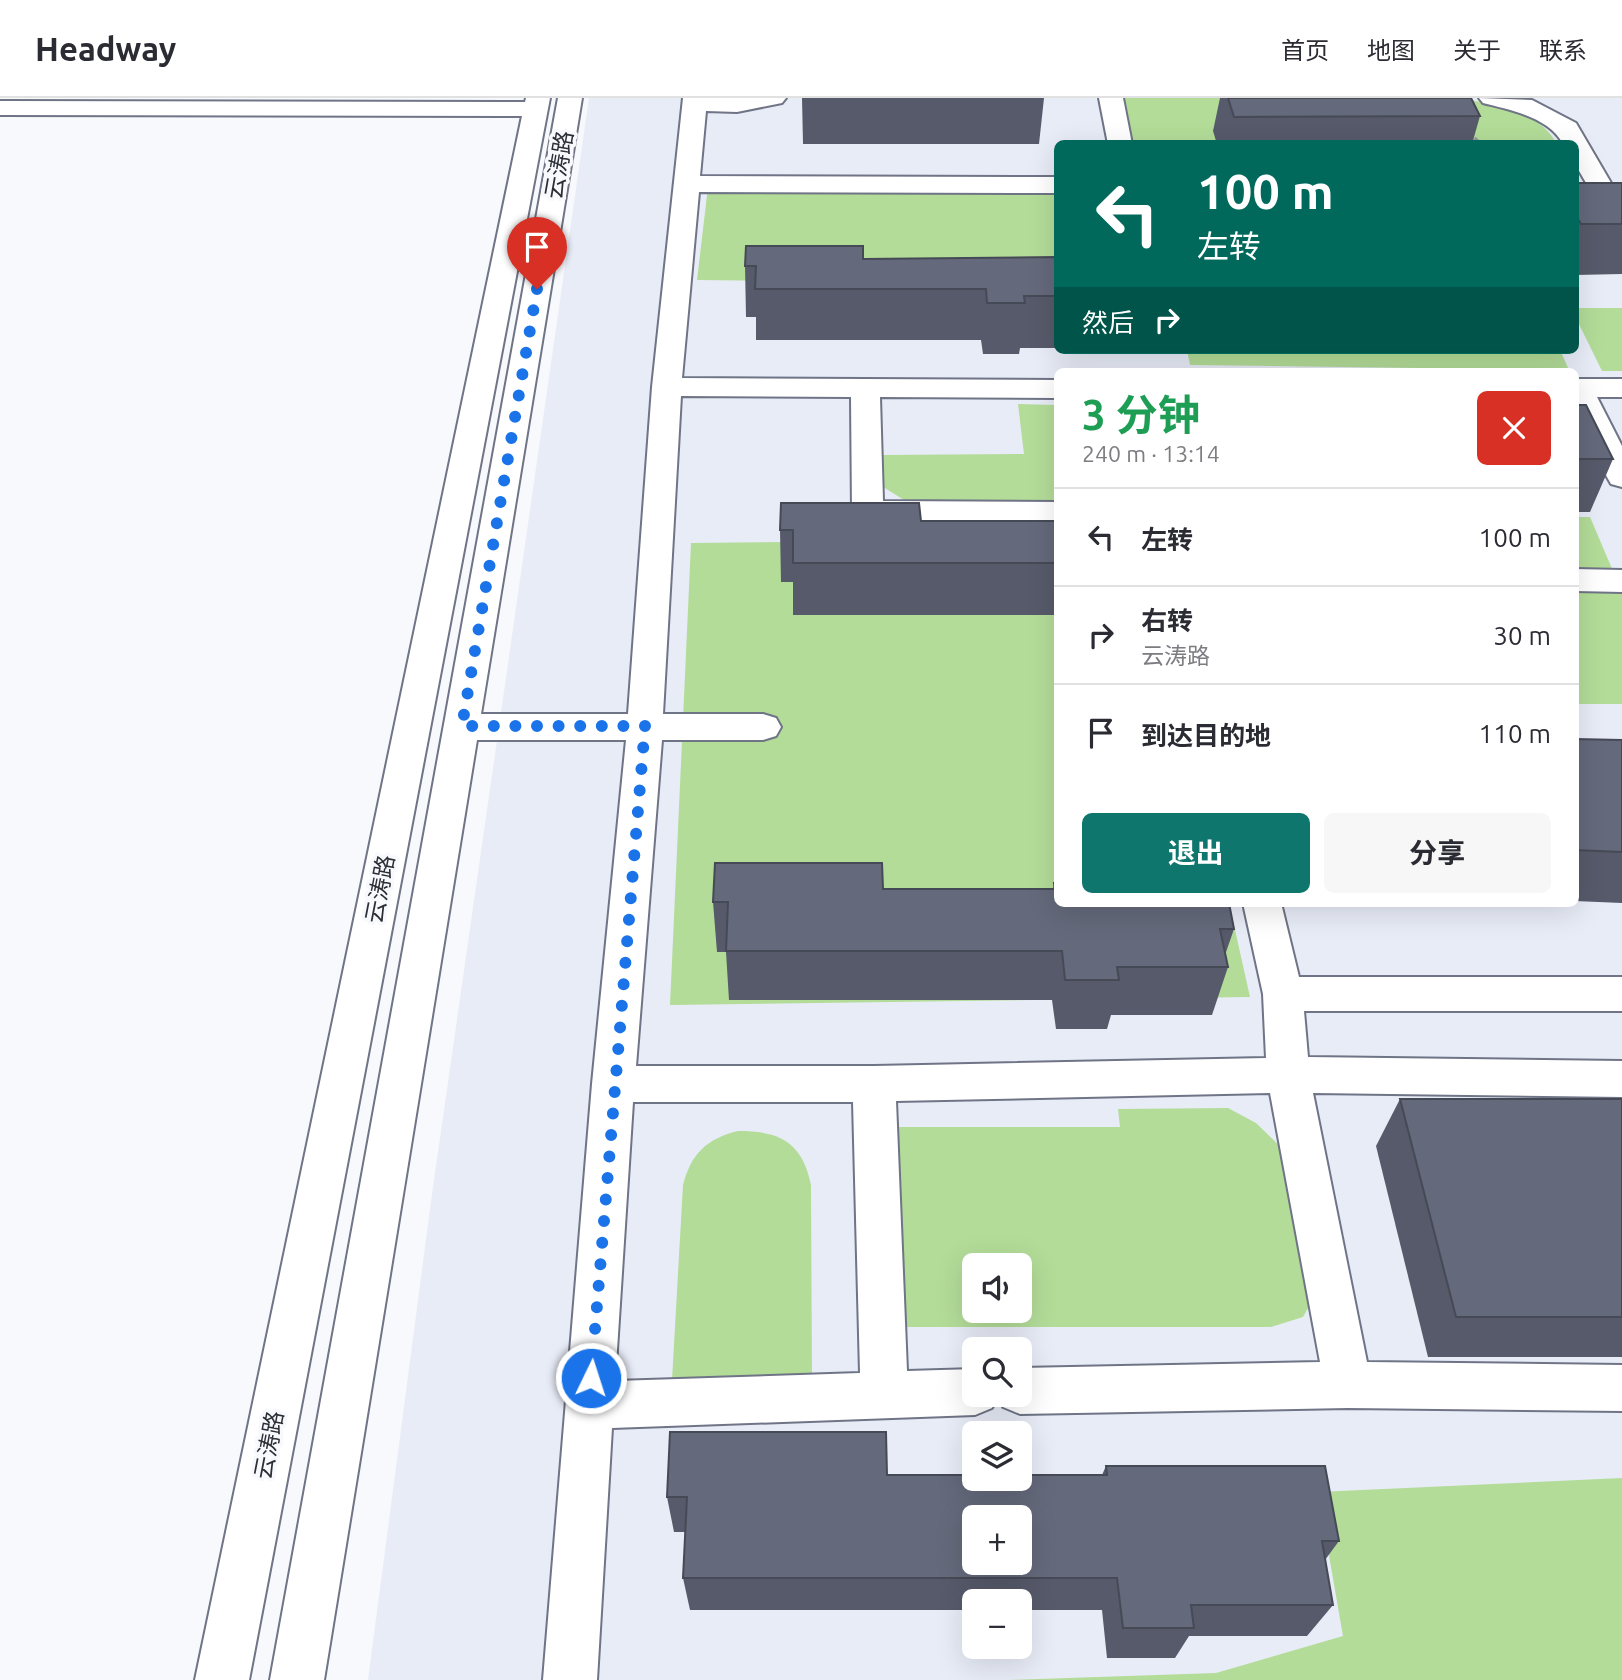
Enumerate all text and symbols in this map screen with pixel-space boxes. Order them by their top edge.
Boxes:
text: Headway [35,30,176,67]
text: 首页 [1281,37,1329,64]
text: 地图 [1367,37,1415,64]
text: 关于 [1453,37,1501,64]
text: 联系 [1539,37,1587,64]
street label: 云涛路 [540,129,577,201]
text: 100 m [1197,163,1334,218]
icon: left [1082,168,1173,259]
pin [507,217,567,289]
icon: arrive [518,228,556,266]
text: 左转 [1197,228,1261,264]
icon: right [1148,301,1186,339]
text: 然后 [1082,308,1134,337]
text: 3 分钟 [1082,391,1200,438]
button: close [1477,391,1551,465]
text: 240 m · 13:14 [1082,441,1220,466]
icon: left [1082,518,1120,556]
text: 100 m [1479,523,1551,552]
text: 左转 [1141,525,1193,554]
text: 右转 [1141,606,1193,635]
icon: right [1082,616,1120,654]
text: 30 m [1493,621,1551,650]
text: 云涛路 [1141,643,1210,668]
icon: arrive [1082,714,1120,752]
text: 110 m [1479,719,1551,748]
text: 到达目的地 [1141,721,1271,750]
button: 退出 [1082,813,1310,893]
button: 分享 [1324,813,1551,893]
street label: 云涛路 [361,853,398,925]
map controls [962,1253,1032,1659]
button: sound [962,1253,1032,1323]
button: search [962,1337,1032,1407]
position arrow [554,1341,628,1415]
street label: 云涛路 [250,1409,287,1481]
button: layers [962,1421,1032,1491]
button: + [962,1505,1032,1575]
button: − [962,1589,1032,1659]

